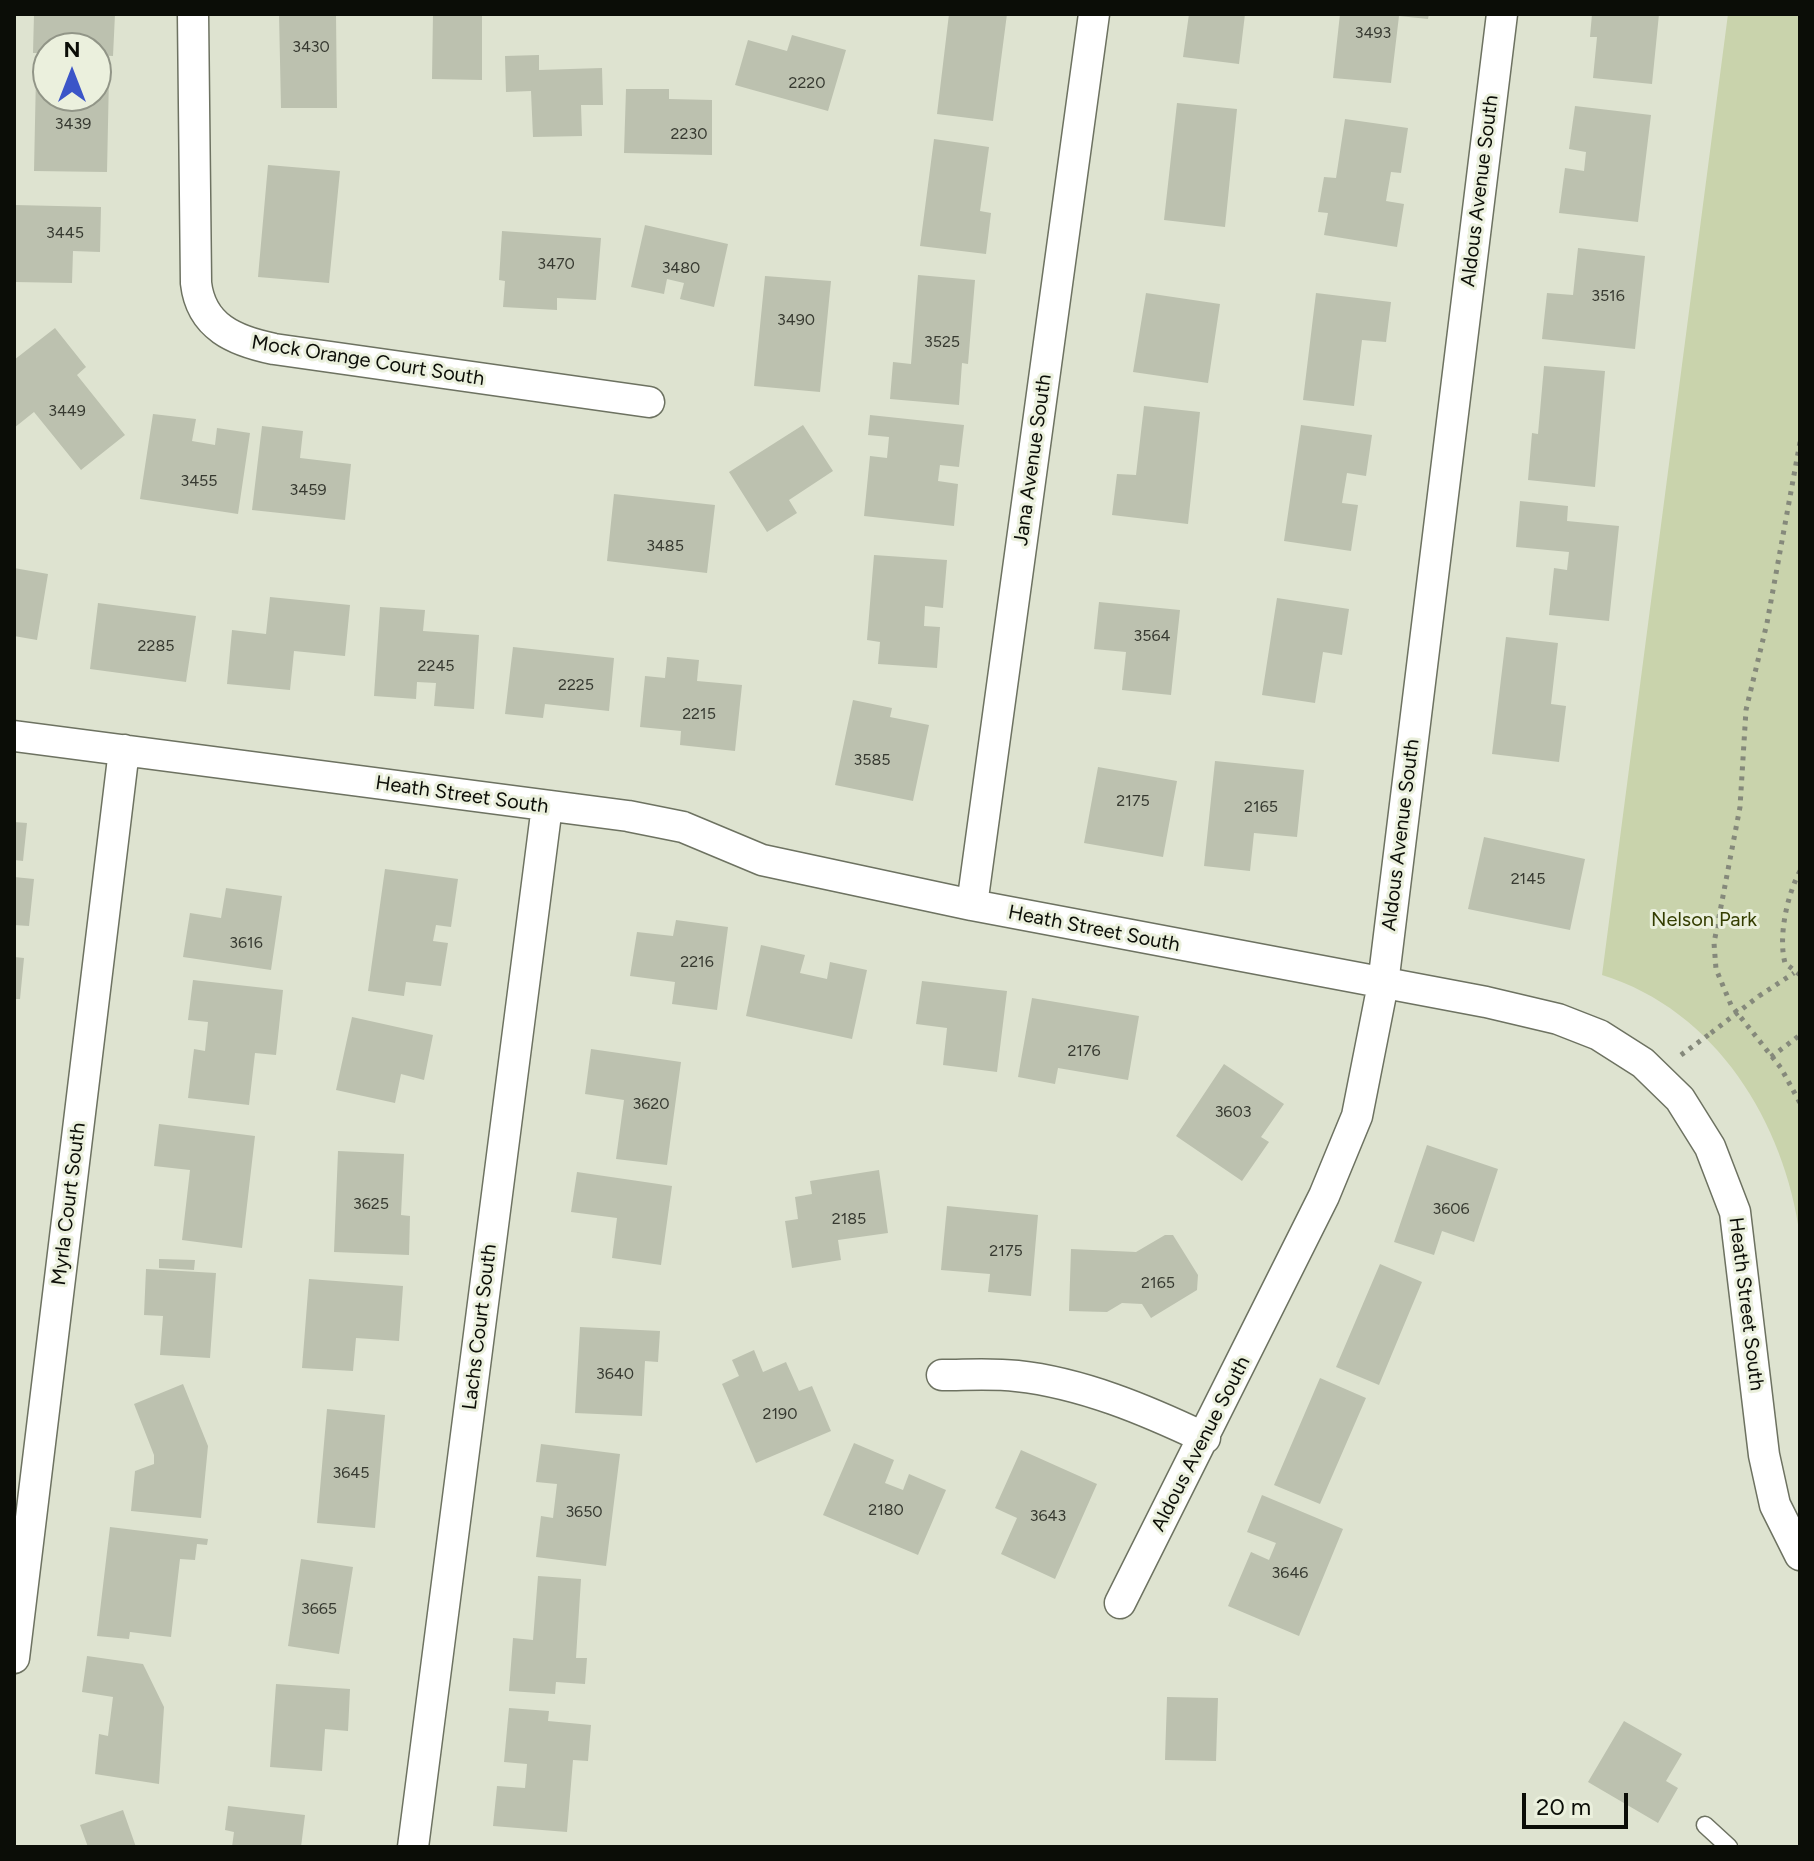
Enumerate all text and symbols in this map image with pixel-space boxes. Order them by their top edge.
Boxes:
house number: 3493 [1355,23,1391,43]
north arrow [32,32,112,112]
text: N [63,36,81,63]
house number: 3430 [292,37,330,57]
house number: 2220 [788,73,826,93]
street label: Aldous Avenue South [1456,94,1504,288]
house number: 3439 [55,114,91,134]
house number: 2230 [671,124,707,144]
house number: 3445 [46,223,84,243]
house number: 3470 [537,254,575,274]
house number: 3480 [662,258,700,278]
house number: 3516 [1591,286,1625,306]
house number: 3490 [777,310,815,330]
street label: Mock Orange Court South [250,331,486,391]
house number: 3525 [924,332,960,352]
street label: Jana Avenue South [1009,373,1057,547]
house number: 3449 [48,401,86,421]
house number: 3455 [180,471,218,491]
house number: 3459 [290,480,326,500]
house number: 3485 [646,536,684,556]
house number: 3564 [1134,626,1170,646]
house number: 2285 [138,636,174,656]
house number: 2245 [417,656,455,676]
house number: 2225 [558,675,594,695]
house number: 2215 [682,704,716,724]
street label: Aldous Avenue South [1377,738,1425,932]
house number: 3585 [854,750,890,770]
street label: Heath Street South [374,771,550,819]
house number: 2175 [1116,791,1150,811]
house number: 2165 [1244,797,1278,817]
house number: 2145 [1511,869,1545,889]
street label: Heath Street South [1006,901,1182,957]
park label: Nelson Park [1651,908,1757,932]
house number: 3616 [229,933,263,953]
house number: 2216 [680,952,714,972]
house number: 2176 [1067,1041,1101,1061]
house number: 3620 [633,1094,669,1114]
house number: 3603 [1215,1102,1251,1122]
street label: Myrla Court South [47,1121,91,1287]
house number: 3625 [353,1194,389,1214]
house number: 3606 [1432,1199,1470,1219]
house number: 2185 [832,1209,866,1229]
street label: Heath Street South [1723,1216,1769,1392]
house number: 2175 [989,1241,1023,1261]
street label: Lachs Court South [458,1243,502,1411]
house number: 2165 [1141,1273,1175,1293]
street label: Aldous Avenue South [1146,1353,1256,1535]
house number: 3640 [596,1364,634,1384]
house number: 2190 [763,1404,797,1424]
house number: 3645 [333,1463,369,1483]
house number: 2180 [868,1500,904,1520]
house number: 3650 [565,1502,603,1522]
house number: 3643 [1030,1506,1066,1526]
house number: 3646 [1272,1563,1308,1583]
house number: 3665 [301,1599,337,1619]
scale bar [1526,1777,1632,1827]
text: 20 m [1536,1792,1591,1821]

